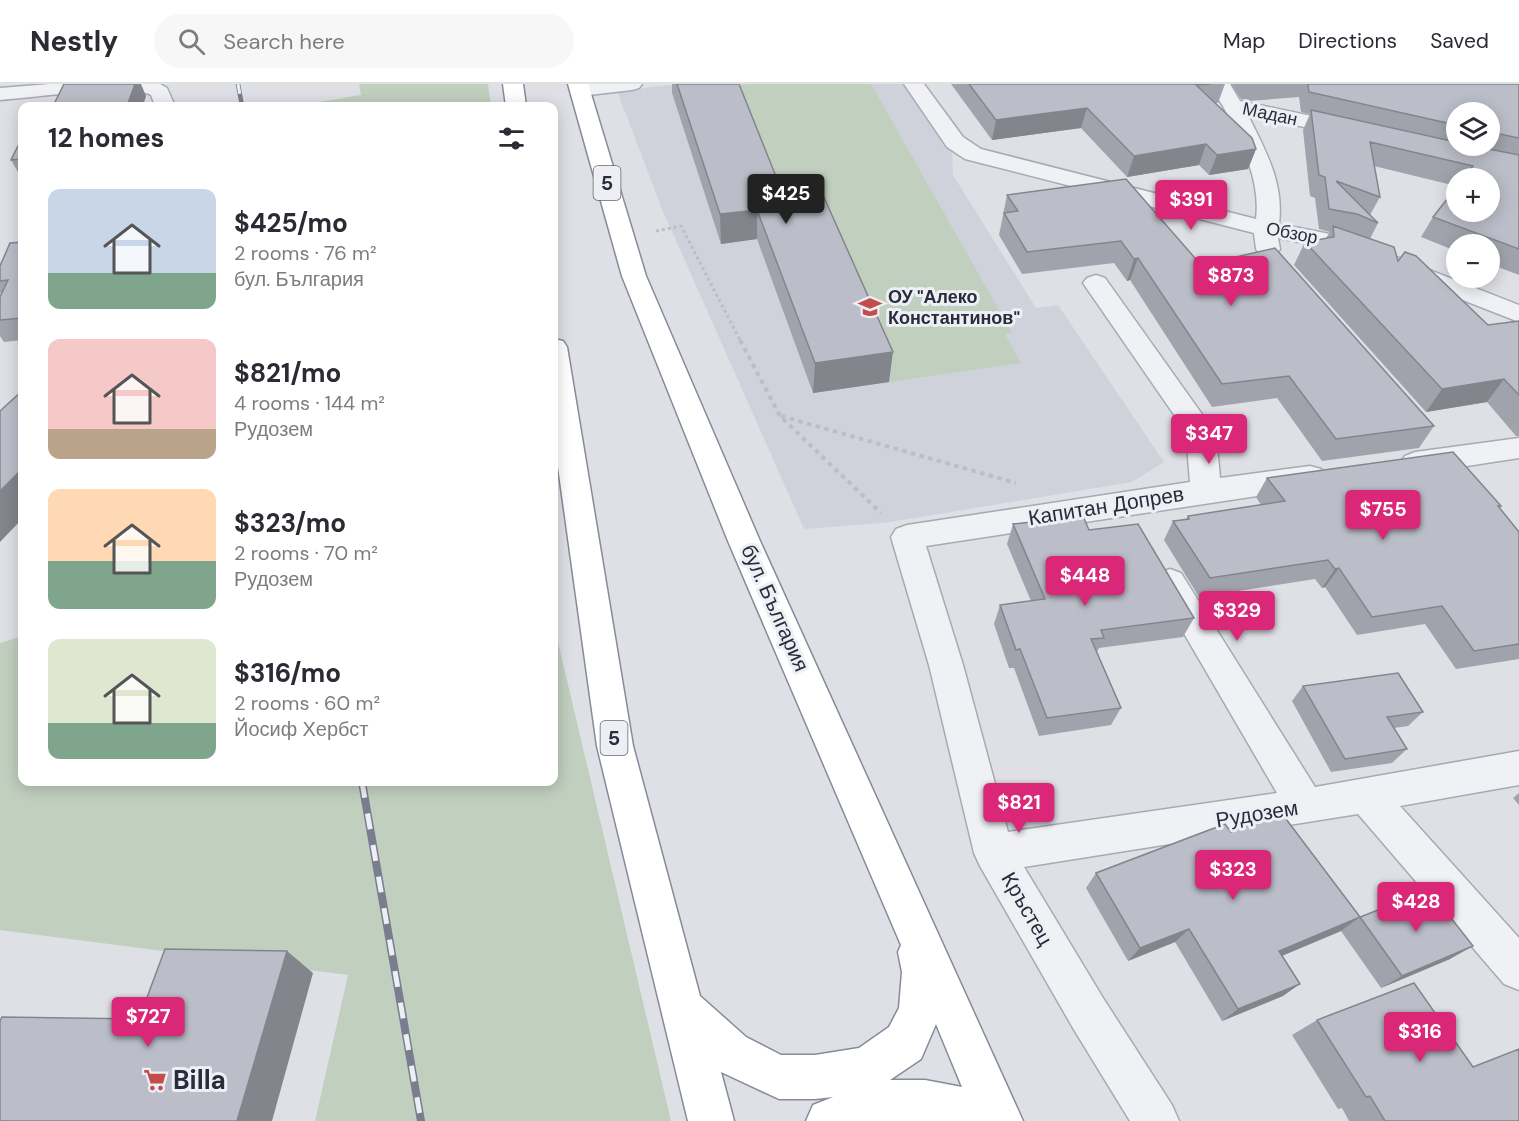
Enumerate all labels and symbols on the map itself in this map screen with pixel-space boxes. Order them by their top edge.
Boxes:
street label: Мадан [1240,96,1300,132]
road number: 5 [594,166,620,200]
pin: $425 [750,174,822,225]
pin: $391 [1155,180,1227,231]
street label: Обзор [1264,216,1320,250]
pin: $873 [1195,256,1267,307]
place label: ОУ "Алеко Константинов" [888,285,1020,330]
school or university icon: ОУ "Алеко Константинов" [857,294,883,320]
pin: $347 [1173,414,1245,465]
street label: Капитан Допрев [1026,480,1186,532]
pin: $755 [1347,490,1419,541]
street label: бул. България [734,540,816,676]
pin: $448 [1049,556,1121,607]
pin: $329 [1201,591,1273,642]
road number: 5 [600,721,628,755]
pin: $821 [983,783,1055,834]
street label: Рудозем [1214,794,1300,834]
pin: $323 [1197,850,1269,901]
street label: Кръстец [995,867,1059,951]
pin: $428 [1380,882,1452,933]
pin: $727 [112,997,184,1048]
pin: $316 [1384,1012,1456,1063]
place label: Billa [173,1063,226,1097]
supermarket icon: Billa [142,1067,168,1093]

